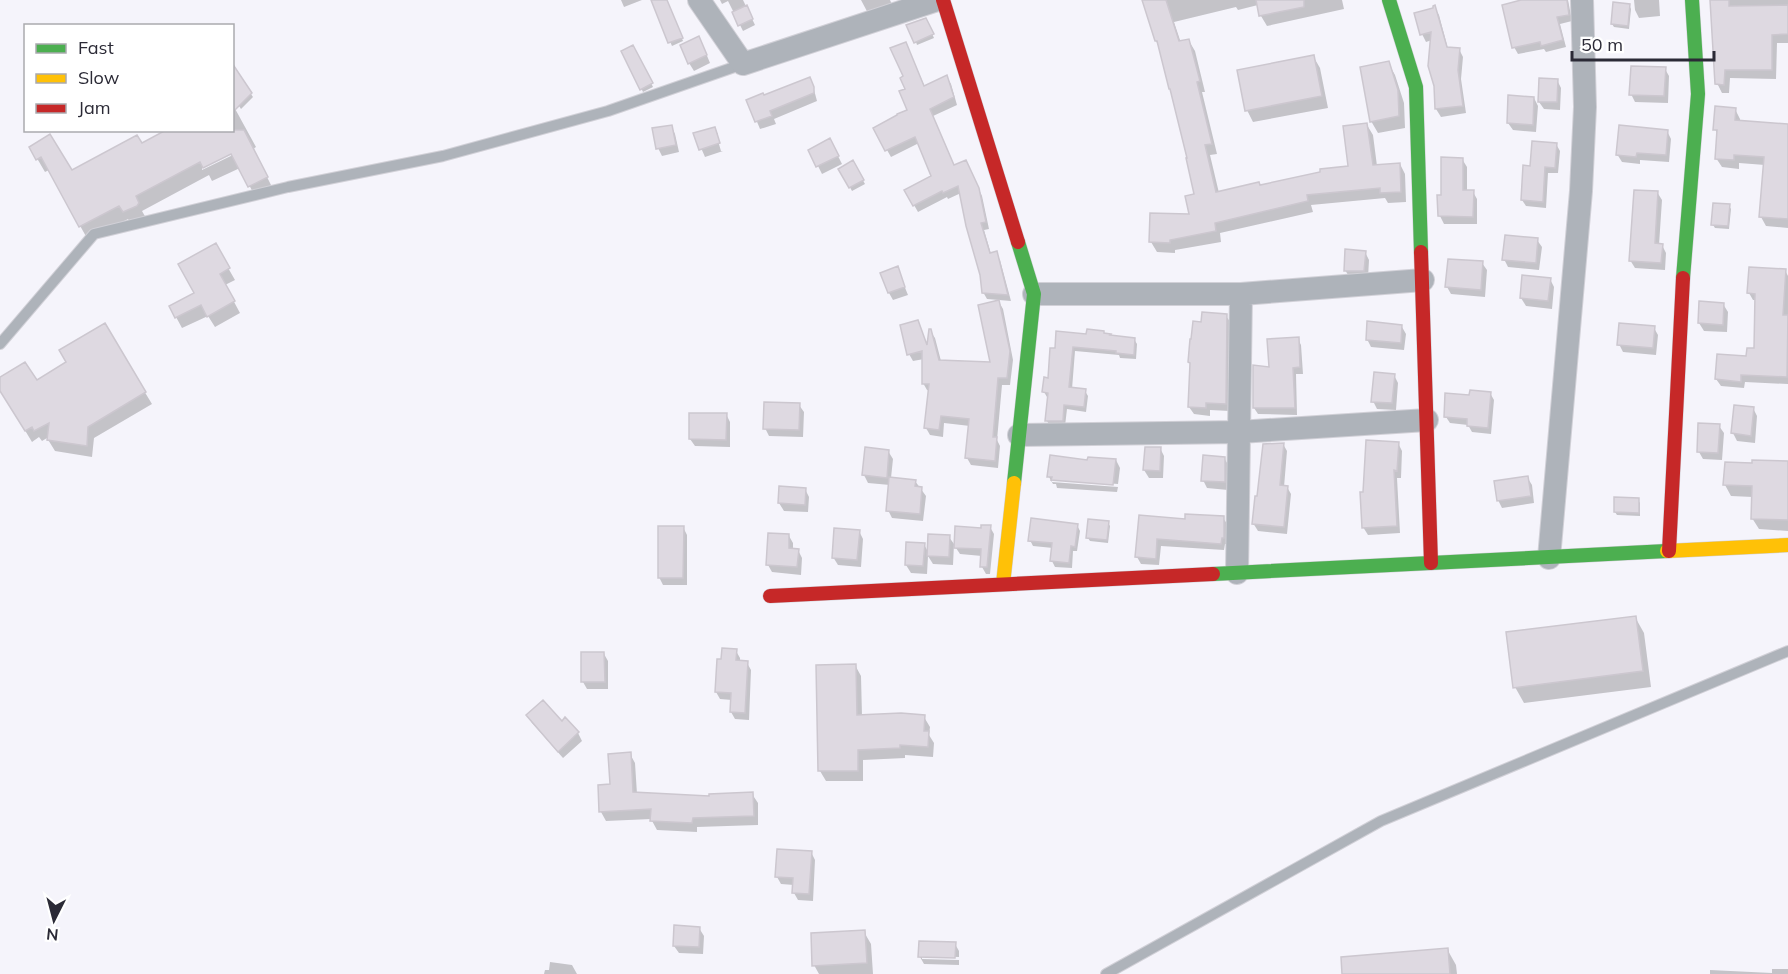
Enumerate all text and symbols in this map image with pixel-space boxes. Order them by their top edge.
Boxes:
legend [24,24,234,132]
scale bar [1572,24,1714,62]
text: 50 m [1581,33,1623,56]
text: Fast [78,36,114,59]
text: Slow [78,66,120,89]
text: Jam [78,96,111,119]
north arrow [24,890,84,950]
text: N [45,924,59,945]

